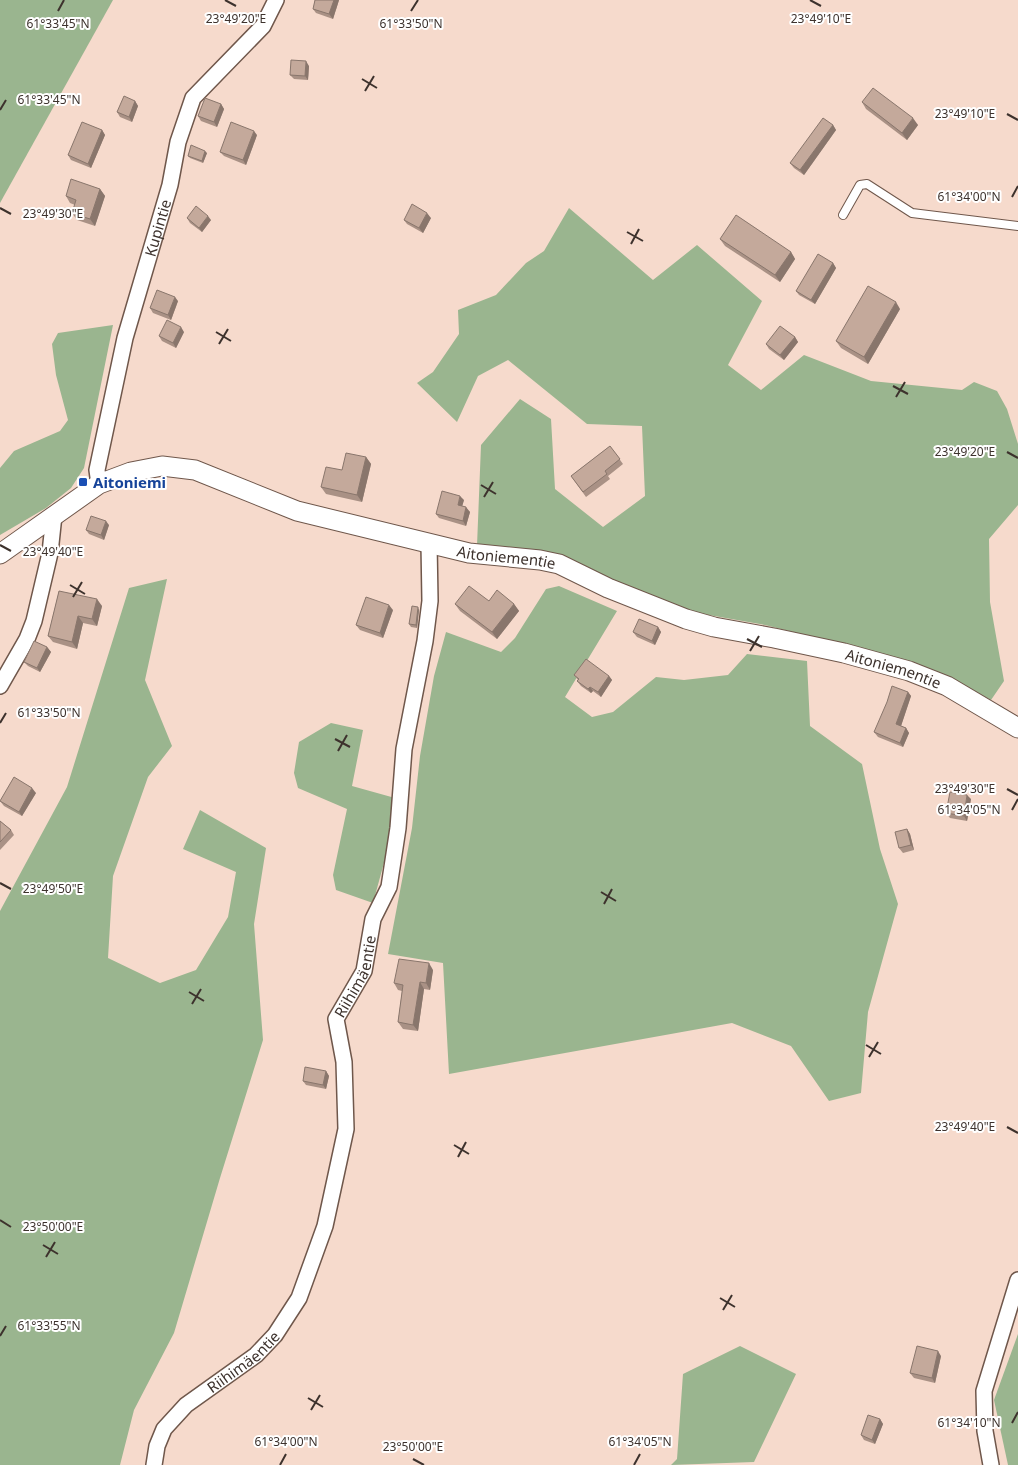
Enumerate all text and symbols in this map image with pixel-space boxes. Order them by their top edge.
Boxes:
text: 23°49'20"E [206,10,266,27]
text: 23°49'10"E [791,10,851,27]
text: 61°33'45"N [26,15,90,32]
text: 61°33'50"N [379,15,443,32]
text: 61°33'45"N [17,91,81,108]
text: 23°49'10"E [935,105,995,122]
text: 61°34'00"N [937,188,1001,205]
street label: Kupintie [140,197,175,259]
text: 23°49'30"E [23,205,83,222]
text: 23°49'20"E [935,443,995,460]
place label: Aitoniemi [93,472,166,492]
marker: Aitoniemi [77,476,89,488]
street label: Aitoniementie [455,540,558,573]
text: 23°49'40"E [23,543,83,560]
street label: Aitoniementie [843,644,944,693]
text: 61°33'50"N [17,704,81,721]
text: 23°49'30"E [935,780,995,797]
text: 61°34'05"N [937,801,1001,818]
text: 23°49'50"E [23,880,83,897]
street label: Riihimäentie [329,934,380,1021]
text: 23°49'40"E [935,1118,995,1135]
text: 23°50'00"E [23,1218,83,1235]
text: 61°33'55"N [17,1317,81,1334]
street label: Riihimäentie [203,1326,284,1397]
text: 61°34'10"N [937,1414,1001,1431]
text: 61°34'00"N [254,1433,318,1450]
text: 61°34'05"N [608,1433,672,1450]
text: 23°50'00"E [383,1438,443,1455]

